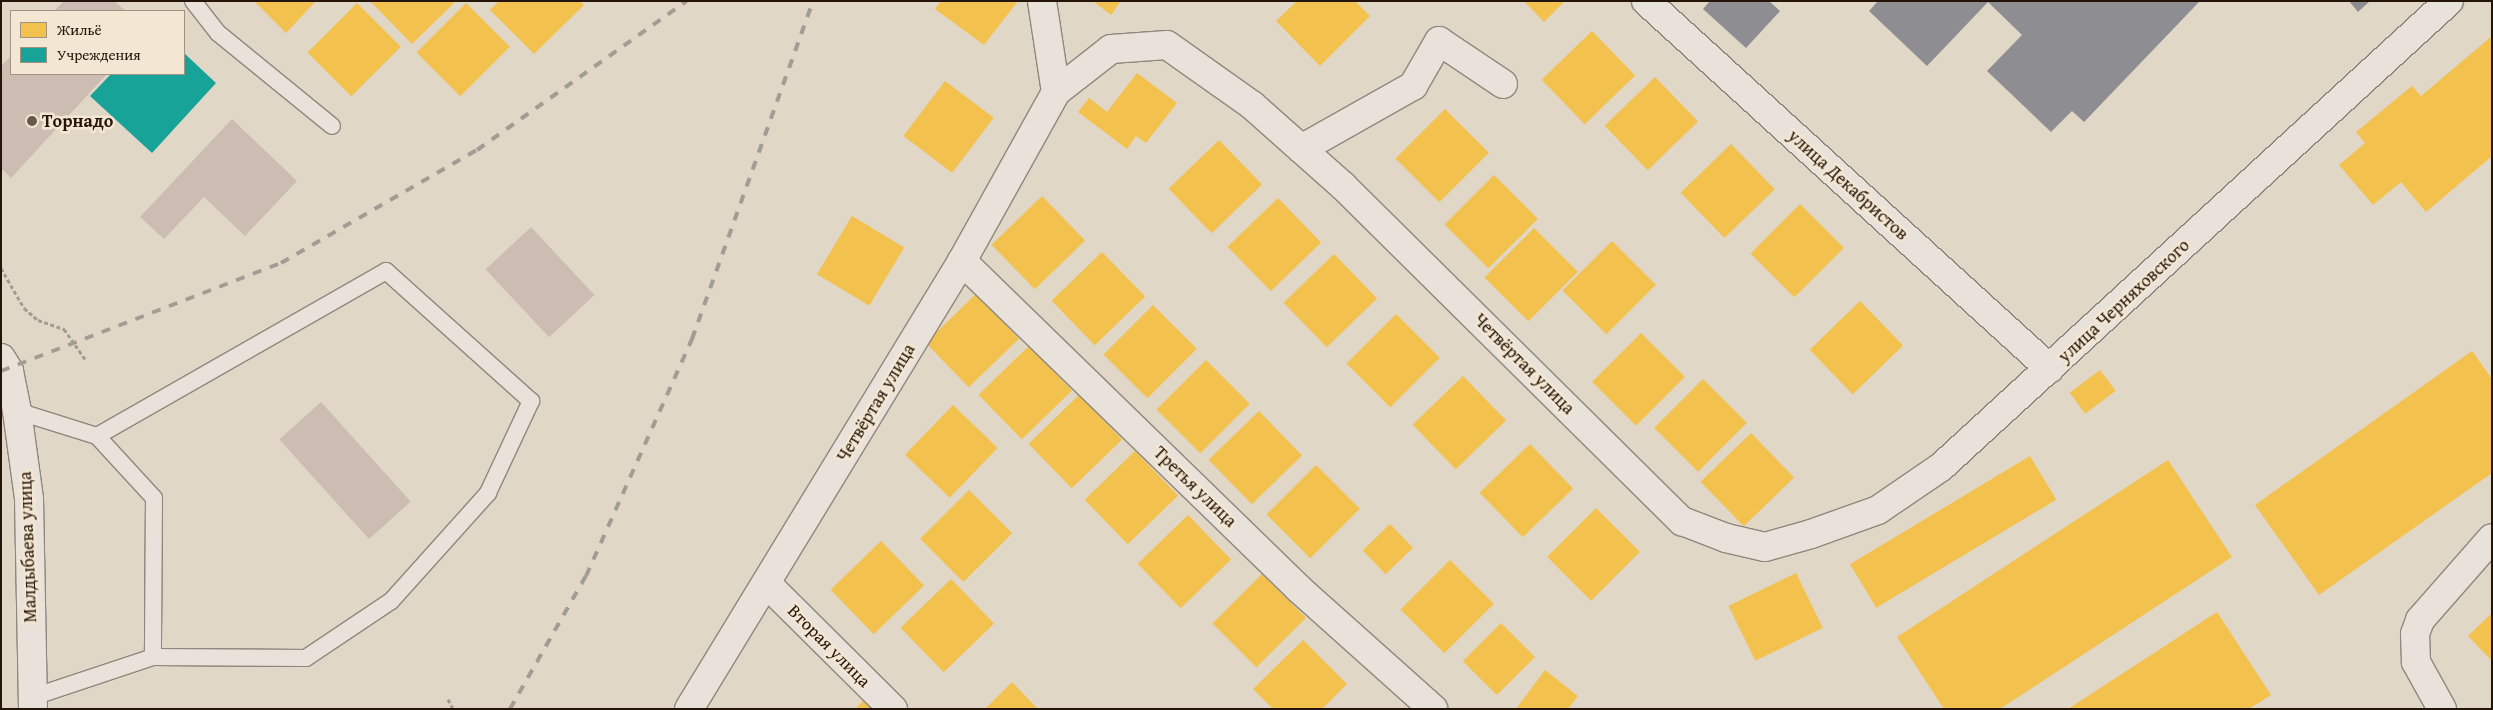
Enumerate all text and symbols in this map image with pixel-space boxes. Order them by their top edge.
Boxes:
legend [10,10,185,75]
text: Жильё [57,19,102,40]
text: Учреждения [57,44,141,65]
place label: Торнадо [42,110,113,132]
marker: Торнадо [26,115,38,127]
street label: улица Декабристов [1783,125,1913,245]
street label: улица Черняховского [2054,235,2194,367]
street label: Четвёртая улица [1469,309,1579,419]
street label: Четвёртая улица [832,340,920,466]
street label: Третья улица [1149,442,1241,532]
street label: Малдыбаева улица [15,471,41,623]
street label: Вторая улица [783,600,875,692]

